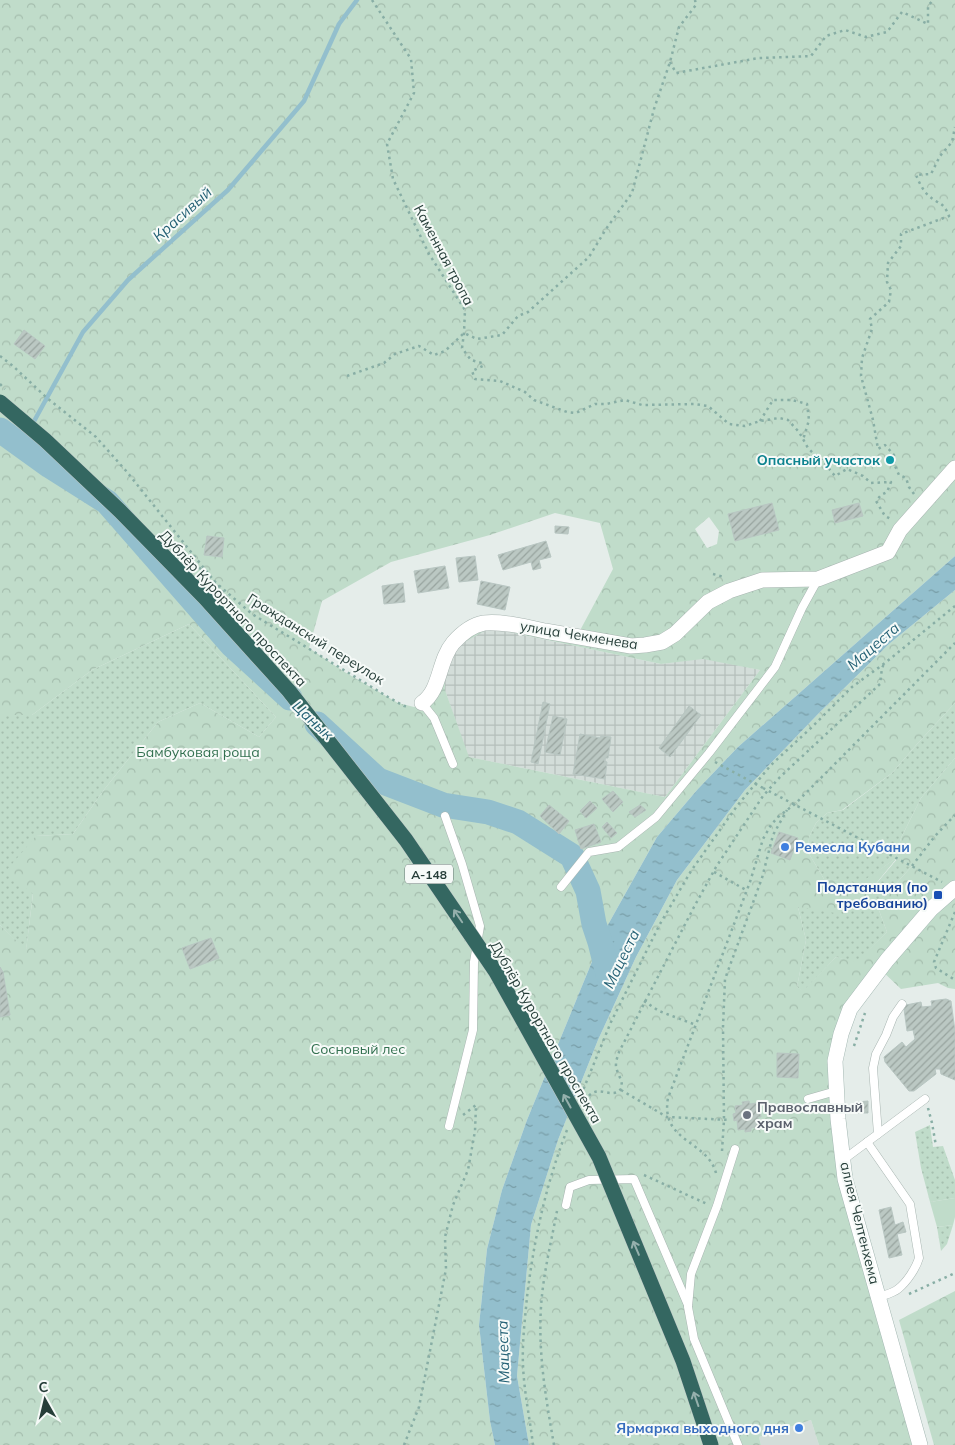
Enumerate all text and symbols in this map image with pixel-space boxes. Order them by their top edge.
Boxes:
water label: Красивый [148,182,216,246]
street label: Каменная тропа [410,202,478,308]
place label: Опасный участок [757,451,881,469]
marker: Опасный участок [884,454,896,466]
street label: Дублёр Курортного проспекта [156,526,310,690]
street label: Гражданский переулок [244,589,388,689]
street label: улица Чекменева [519,617,639,653]
water label: Мацеста [843,618,903,674]
water label: Цанык [288,696,338,744]
park label: Бамбуковая роща [136,743,260,761]
place label: Ремесла Кубани [795,838,910,856]
marker: Ремесла Кубани [779,841,791,853]
road number: А-148 [405,864,453,884]
place label: Подстанция (по требованию) [817,878,928,912]
marker: Подстанция (по требованию) [932,889,944,901]
one-way arrow [453,909,463,923]
water label: Мацеста [599,927,643,991]
street label: Дублёр Курортного проспекта [486,937,606,1127]
park label: Сосновый лес [311,1040,405,1058]
one-way arrow [562,1093,572,1108]
place label: Православный храм [756,1098,863,1132]
marker: Православный храм [741,1109,753,1121]
street label: аллея Челтенхема [836,1160,884,1286]
one-way arrow [631,1241,640,1256]
water label: Мацеста [492,1320,514,1384]
north arrow [20,1375,70,1425]
text: С [37,1378,49,1397]
one-way arrow [691,1392,700,1407]
place label: Ярмарка выходного дня [616,1419,789,1437]
marker: Ярмарка выходного дня [793,1422,805,1434]

